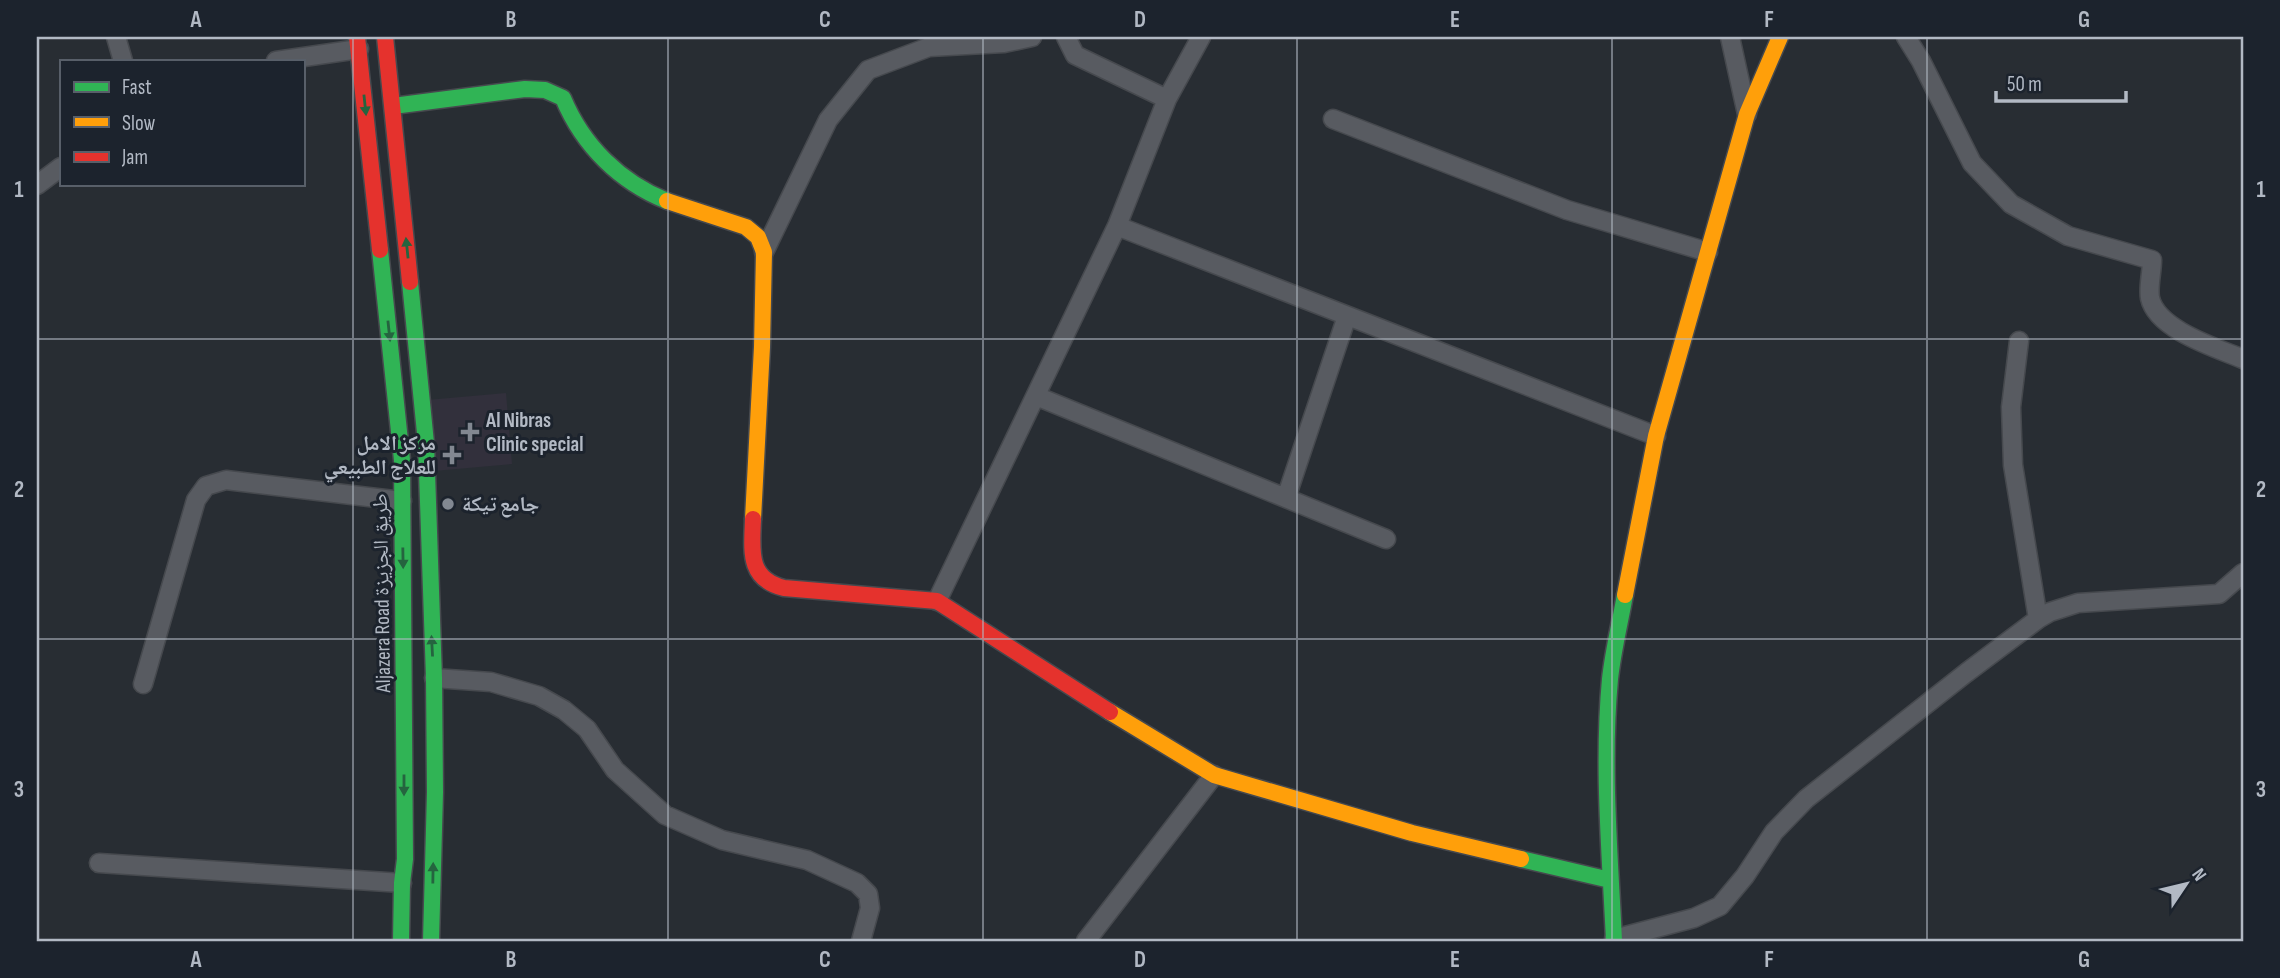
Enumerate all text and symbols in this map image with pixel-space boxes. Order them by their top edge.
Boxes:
text: A [190,6,203,34]
text: B [506,6,517,34]
text: C [819,6,831,34]
text: D [1134,6,1146,34]
text: E [1450,6,1460,34]
text: F [1764,6,1774,34]
text: G [2078,6,2090,34]
legend [60,60,304,186]
scale bar [1996,60,2126,104]
text: 50 m [2007,72,2042,97]
text: Fast [122,75,152,100]
one-way arrow [359,94,370,116]
text: Slow [122,111,156,136]
text: Jam [121,145,148,170]
text: 1 [14,176,24,204]
text: 1 [2256,176,2266,204]
one-way arrow [401,236,412,258]
one-way arrow [384,320,395,342]
place label: Al Nibras Clinic special [485,408,583,457]
marker: Al Nibras Clinic special [460,422,480,442]
place label: مركز الامل للعلاج الطبيعي [324,431,436,483]
marker: مركز الامل للعلاج الطبيعي [442,445,462,465]
text: 2 [14,476,24,504]
text: 2 [2256,476,2266,504]
place label: جامع تيكة [462,492,539,518]
street label: Aljazera Road طريق الجزيزة [368,493,396,694]
marker: جامع تيكة [440,496,456,512]
one-way arrow [397,547,409,569]
one-way arrow [426,634,437,656]
one-way arrow [398,774,410,796]
text: 3 [14,776,24,804]
text: 3 [2256,776,2266,804]
north arrow [2150,848,2220,918]
one-way arrow [427,862,439,884]
text: N [2186,864,2211,886]
text: A [190,946,203,974]
text: B [506,946,517,974]
text: C [819,946,831,974]
text: D [1134,946,1146,974]
text: E [1450,946,1460,974]
text: F [1764,946,1774,974]
text: G [2078,946,2090,974]

